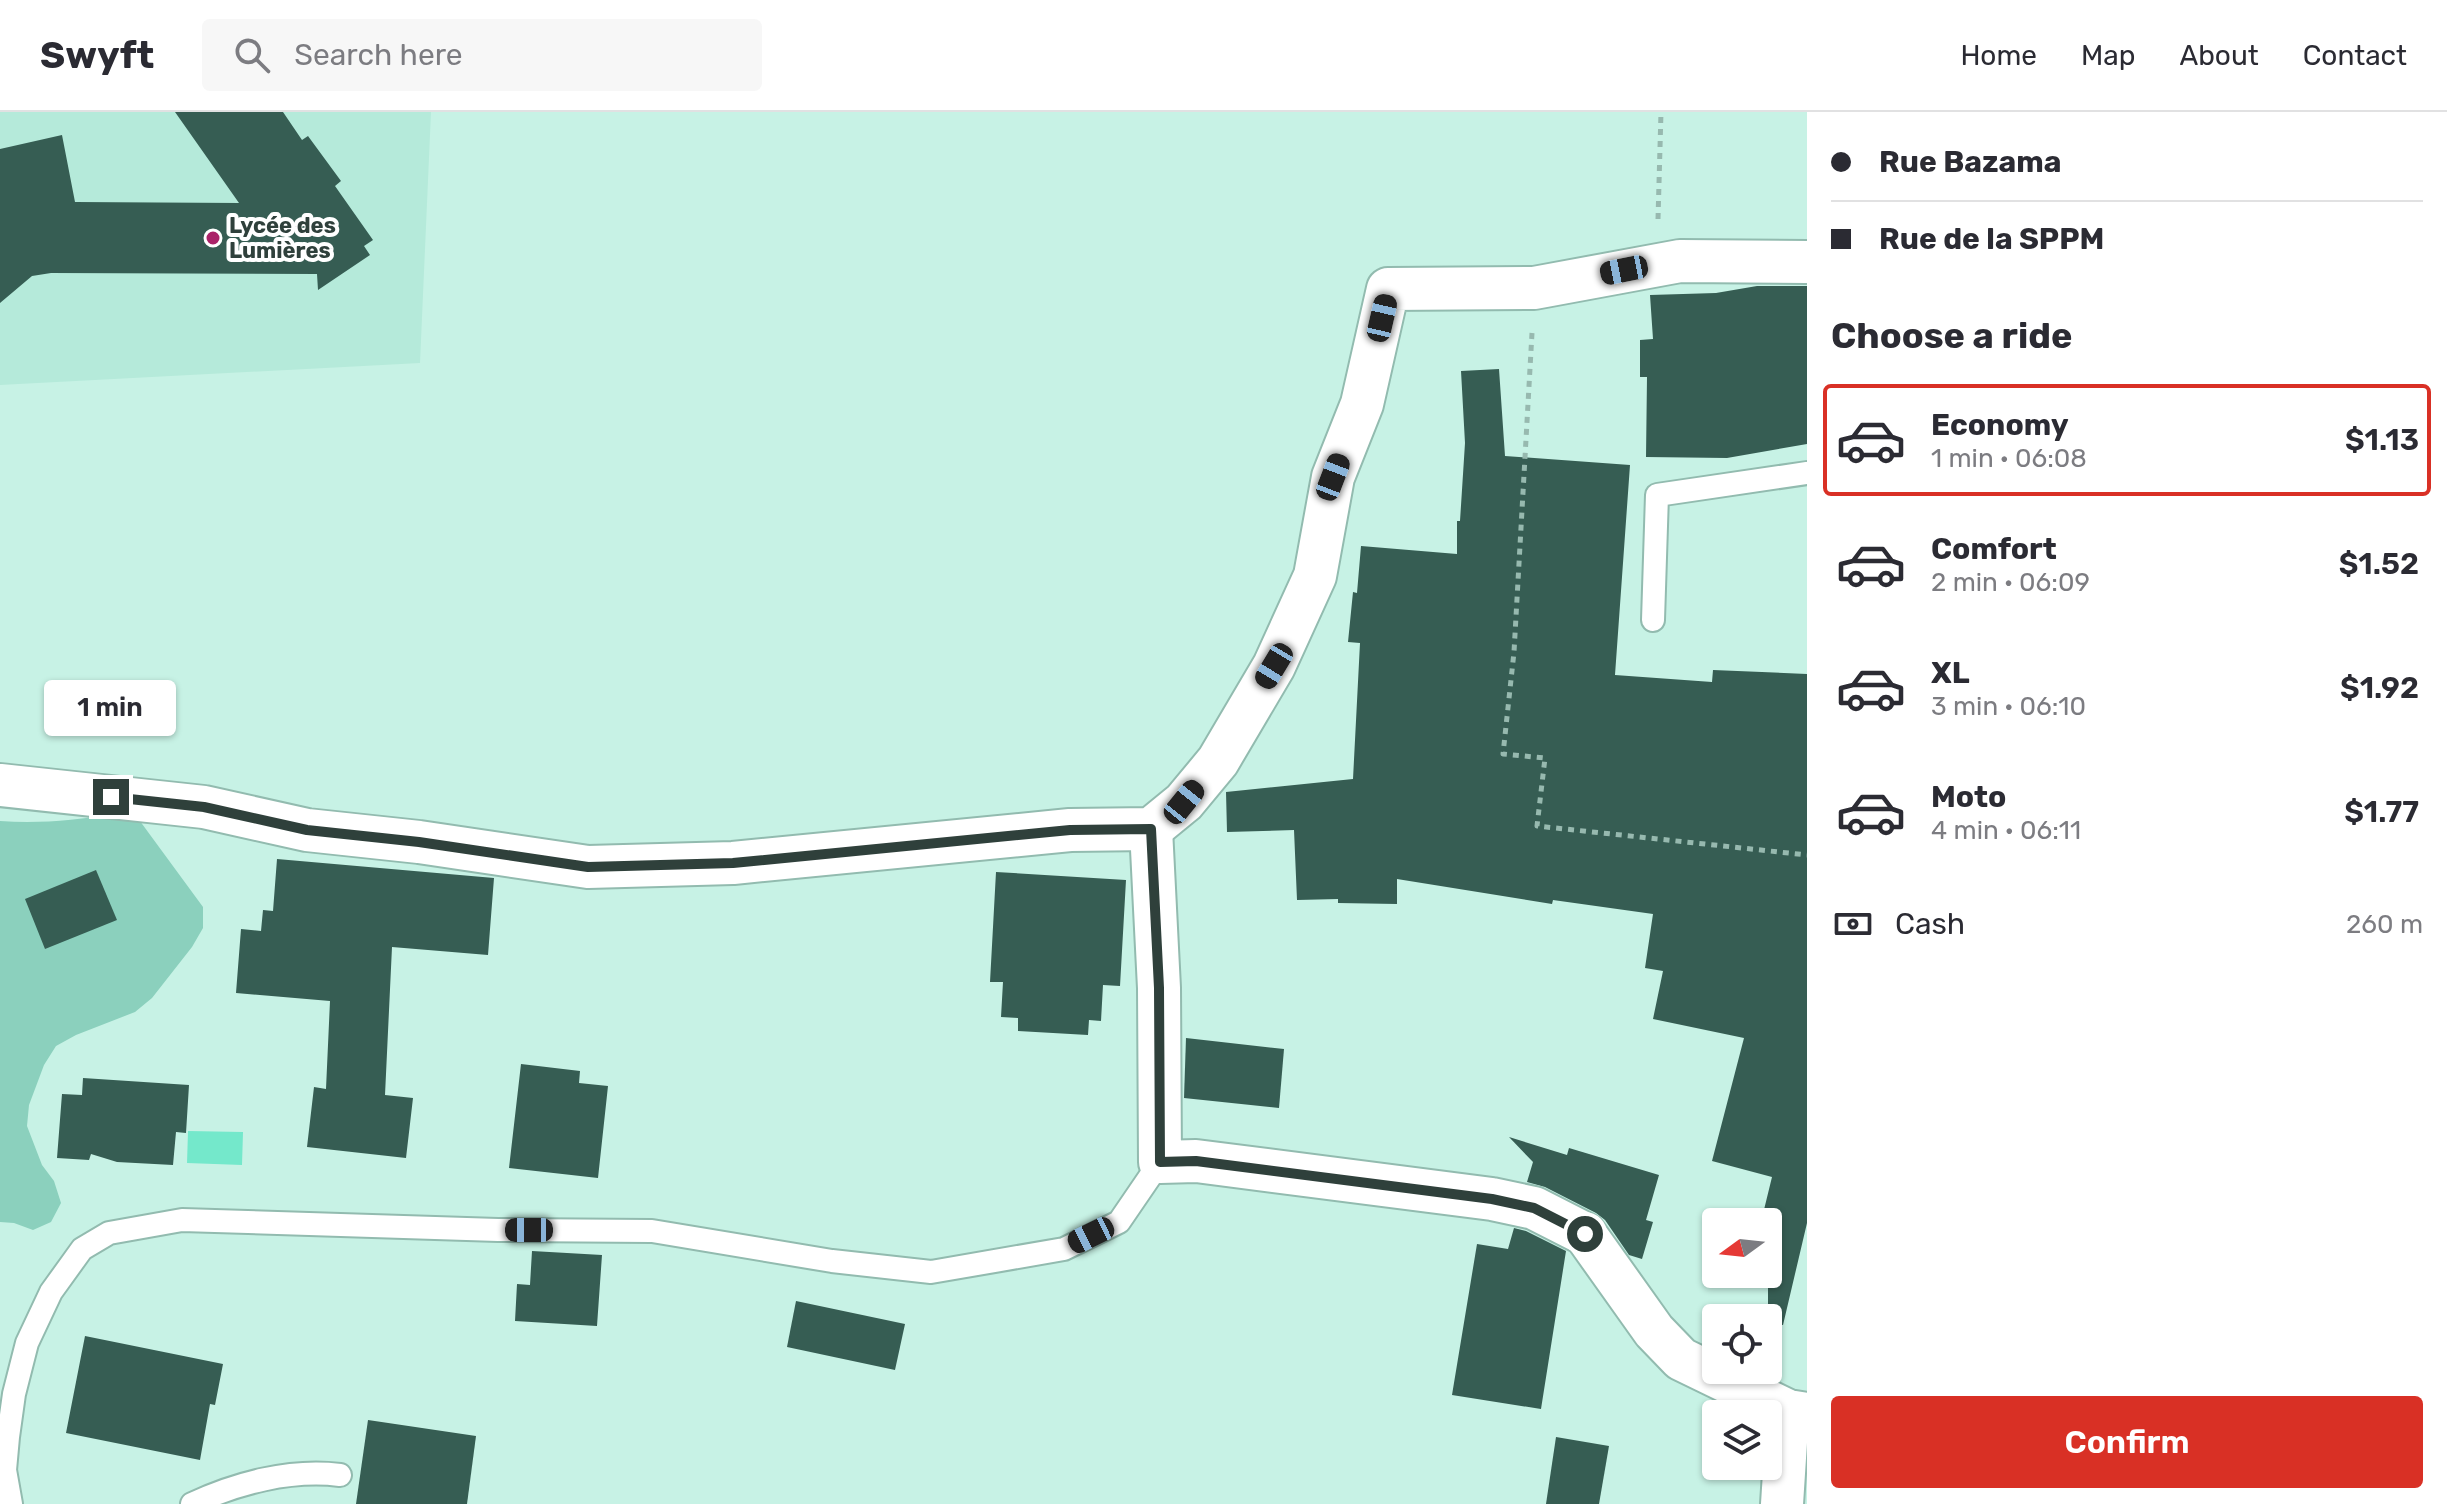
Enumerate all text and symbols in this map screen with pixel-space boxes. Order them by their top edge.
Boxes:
search box [202,19,762,91]
text: Swyft [40,32,154,78]
icon: search [230,33,274,77]
text: Search here [294,37,463,73]
text: Home [1960,39,2037,72]
text: Map [2081,39,2135,72]
text: About [2179,39,2259,72]
text: Contact [2303,39,2407,72]
text: Rue Bazama [1879,144,2061,180]
place label: Lycée des Lumières [229,212,336,264]
text: Rue de la SPPM [1879,221,2104,257]
marker: Lycée des Lumières [204,229,222,247]
car [1598,254,1650,286]
car [1365,292,1399,344]
text: Choose a ride [1831,314,2072,357]
icon: car [1835,404,1907,476]
text: Economy [1931,407,2069,443]
text: $1.13 [2345,422,2419,458]
text: 1 min · 06:08 [1931,443,2087,474]
car [1313,450,1353,504]
icon: car [1835,528,1907,600]
text: Comfort [1931,531,2057,567]
text: $1.52 [2339,546,2419,582]
text: 2 min · 06:09 [1931,567,2090,598]
car [1251,639,1297,693]
icon: car [1835,652,1907,724]
text: XL [1931,655,1970,691]
text: $1.92 [2340,670,2419,706]
callout: 1 min [45,681,177,737]
text: 3 min · 06:10 [1931,691,2086,722]
text: 1 min [77,692,143,723]
car [1160,776,1208,828]
icon: car [1835,776,1907,848]
route end [93,779,129,815]
text: Moto [1931,779,2006,815]
text: $1.77 [2344,794,2419,830]
text: 4 min · 06:11 [1931,815,2081,846]
icon: cash [1831,902,1875,946]
text: Cash [1895,906,1965,942]
text: 260 m [2346,909,2423,940]
north arrow [1702,1208,1782,1288]
map controls [1702,1208,1782,1480]
car [1064,1214,1118,1256]
route start [1567,1216,1603,1252]
car [505,1218,553,1242]
button: locate [1702,1304,1782,1384]
button: Confirm [1831,1396,2423,1488]
button: layers [1702,1400,1782,1480]

